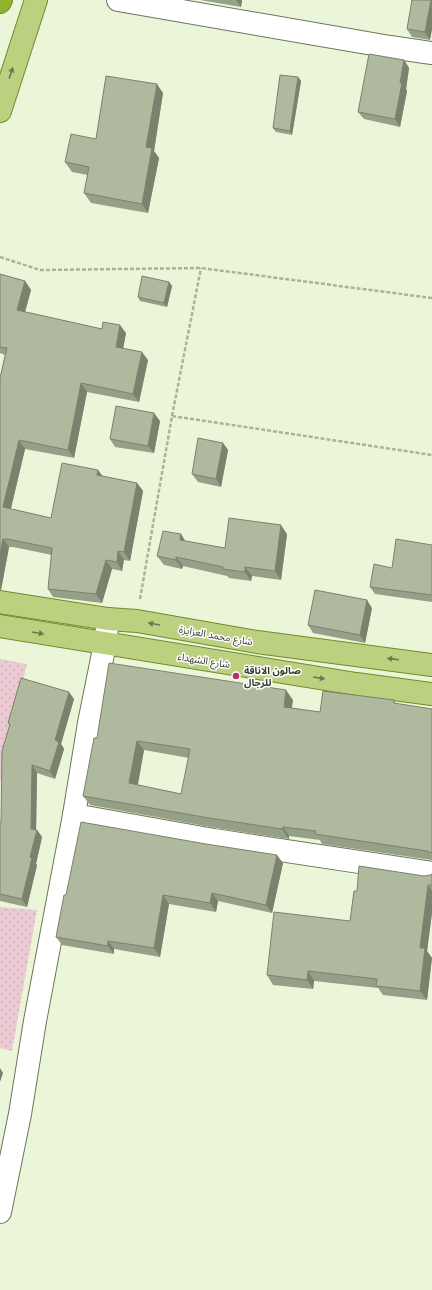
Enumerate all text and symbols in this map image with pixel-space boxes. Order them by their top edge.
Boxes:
one-way arrow [9,67,15,79]
one-way arrow [148,621,160,627]
street label: شارع محمد العزايزة [178,623,254,649]
one-way arrow [32,630,45,636]
street label: شارع الشهداء [177,650,231,672]
one-way arrow [387,656,399,662]
place label: صالون الاناقة للرجال [244,664,301,689]
marker: صالون الاناقة للرجال [231,671,241,681]
one-way arrow [313,675,325,681]

